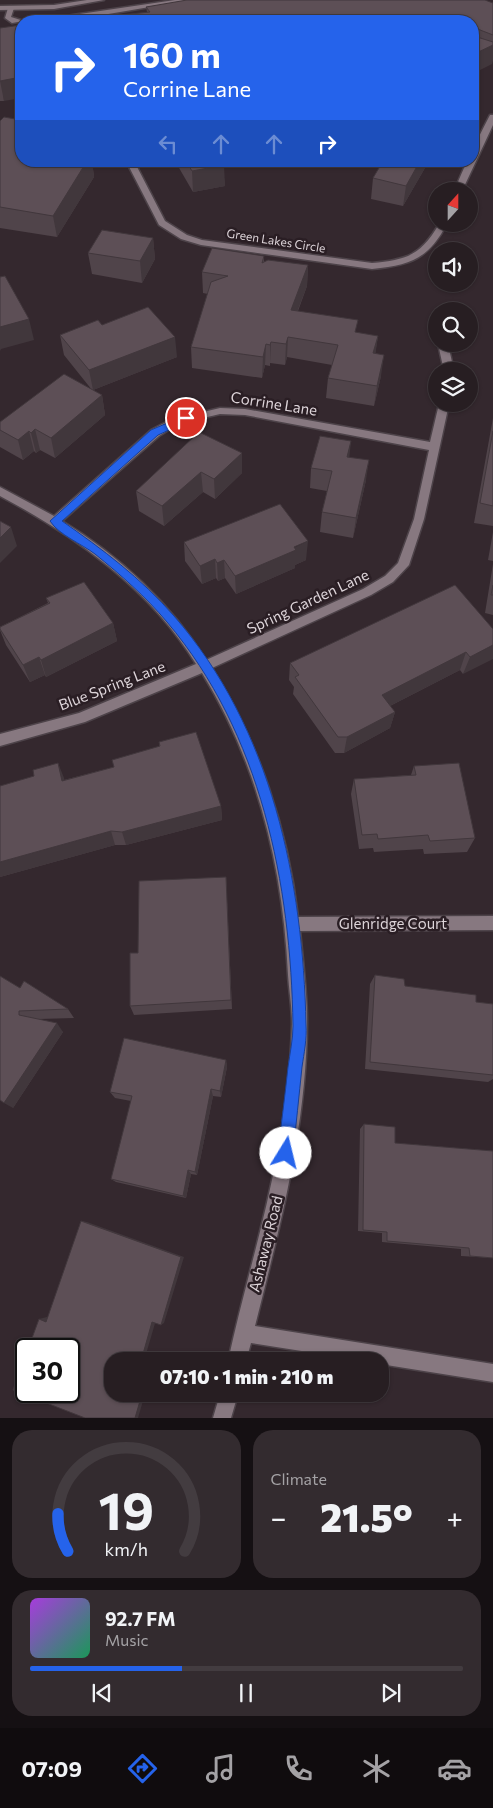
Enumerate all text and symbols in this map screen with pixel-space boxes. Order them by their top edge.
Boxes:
text: 160 m [123,32,221,75]
icon: right [40,35,105,100]
text: Corrine Lane [123,75,251,102]
icon: left [154,130,182,158]
icon: ahead [207,130,235,158]
icon: ahead [260,130,288,158]
icon: right [313,130,341,158]
north arrow [428,182,478,232]
map controls [428,182,478,412]
street label: Green Lakes Circle [226,225,327,255]
button: sound [428,242,478,292]
button: search [428,302,478,352]
button: layers [428,362,478,412]
street label: Corrine Lane [230,387,319,419]
pin [165,397,207,439]
icon: arrive [172,404,200,432]
street label: Spring Garden Lane [244,565,372,637]
street label: Blue Spring Lane [56,656,168,714]
street label: Glenridge Court [339,914,447,932]
position arrow [259,1126,311,1178]
street label: Ashaway Road [244,1194,286,1294]
speed limit sign: 30 [15,1338,80,1403]
text: 07:10 · 1 min · 210 m [160,1365,333,1388]
text: Climate [271,1469,327,1488]
text: 19 [98,1477,154,1541]
text: 21.5° [320,1493,413,1540]
text: − [271,1500,286,1534]
text: + [447,1500,463,1534]
text: km/h [105,1538,148,1560]
text: 92.7 FM [105,1607,176,1630]
text: Music [105,1630,149,1649]
icon: previous [88,1679,116,1707]
icon: pause [232,1679,260,1707]
icon: next [377,1679,405,1707]
icon: directions [125,1751,160,1786]
icon: music [203,1751,238,1786]
icon: phone [281,1751,316,1786]
icon: climate [359,1751,394,1786]
icon: car [437,1751,472,1786]
text: 07:09 [21,1755,82,1782]

